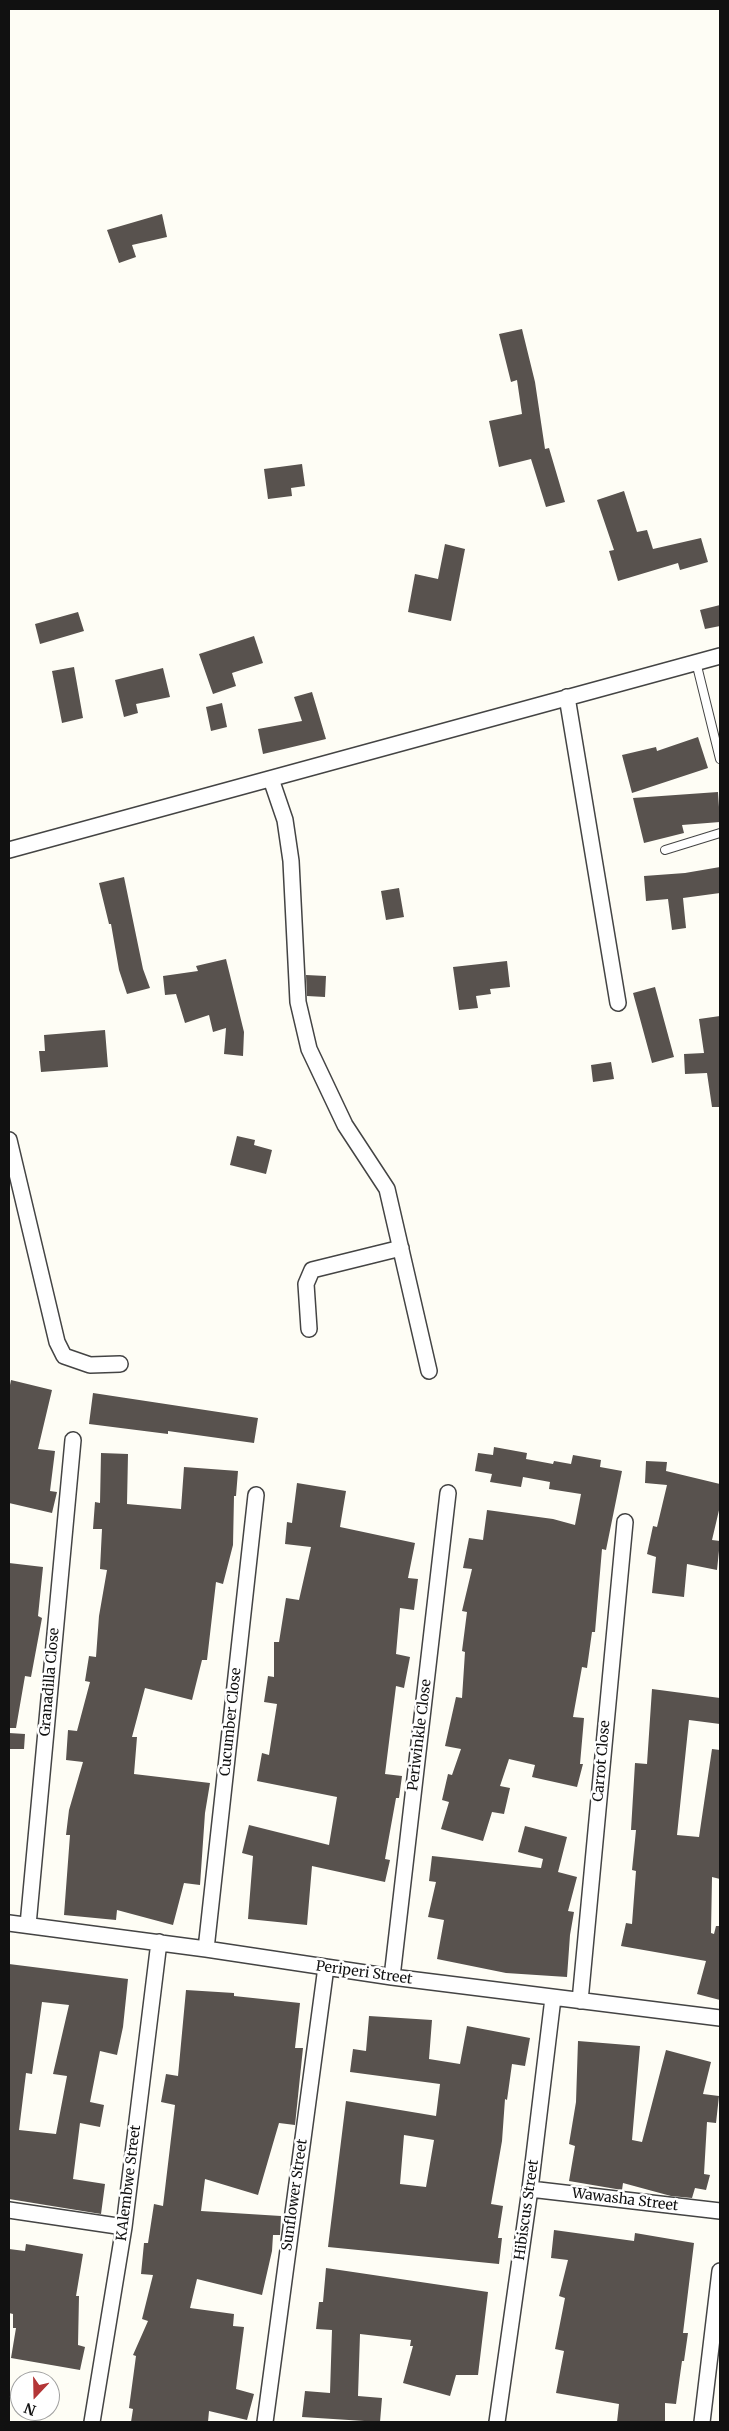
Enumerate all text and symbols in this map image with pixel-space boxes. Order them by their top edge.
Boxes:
street label: Granadilla Close [37,1627,63,1737]
street label: Cucumber Close [217,1667,245,1777]
street label: Periwinkle Close [405,1678,435,1792]
street label: Carrot Close [590,1720,614,1802]
street label: Periperi Street [315,1958,413,1988]
street label: KAlembwe Street [114,2124,144,2242]
street label: Sunflower Street [279,2138,311,2252]
street label: Hibiscus Street [512,2159,542,2261]
street label: Wawasha Street [571,2185,679,2215]
north arrow [10,2371,60,2421]
text: N [22,2399,38,2419]

